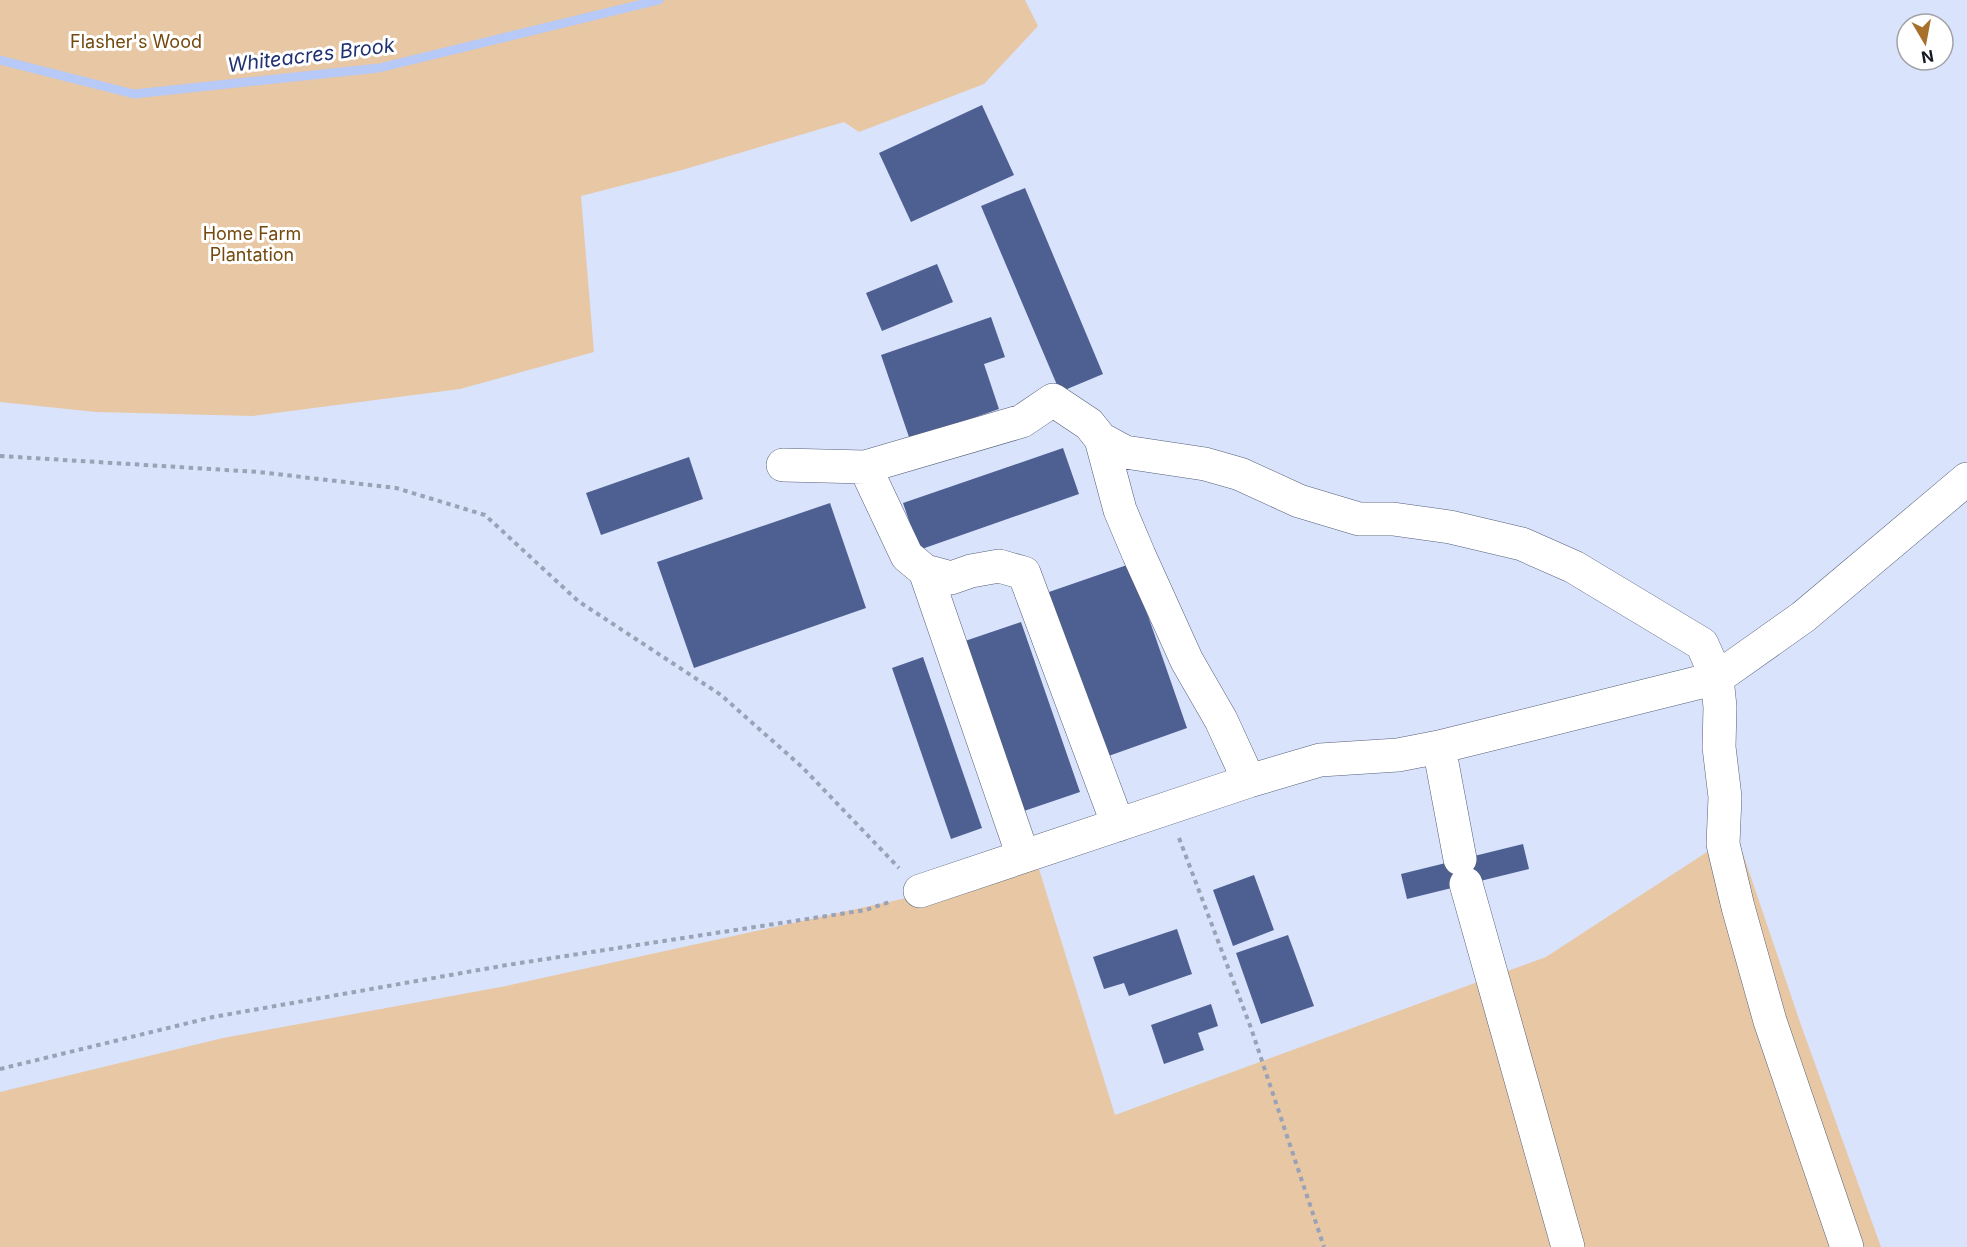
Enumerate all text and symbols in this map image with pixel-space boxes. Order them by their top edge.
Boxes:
north arrow [1895,12,1955,72]
park label: Flasher's Wood [70,31,202,52]
water label: Whiteacres Brook [226,33,397,77]
text: N [1920,46,1935,68]
park label: Home Farm Plantation [203,223,301,265]

